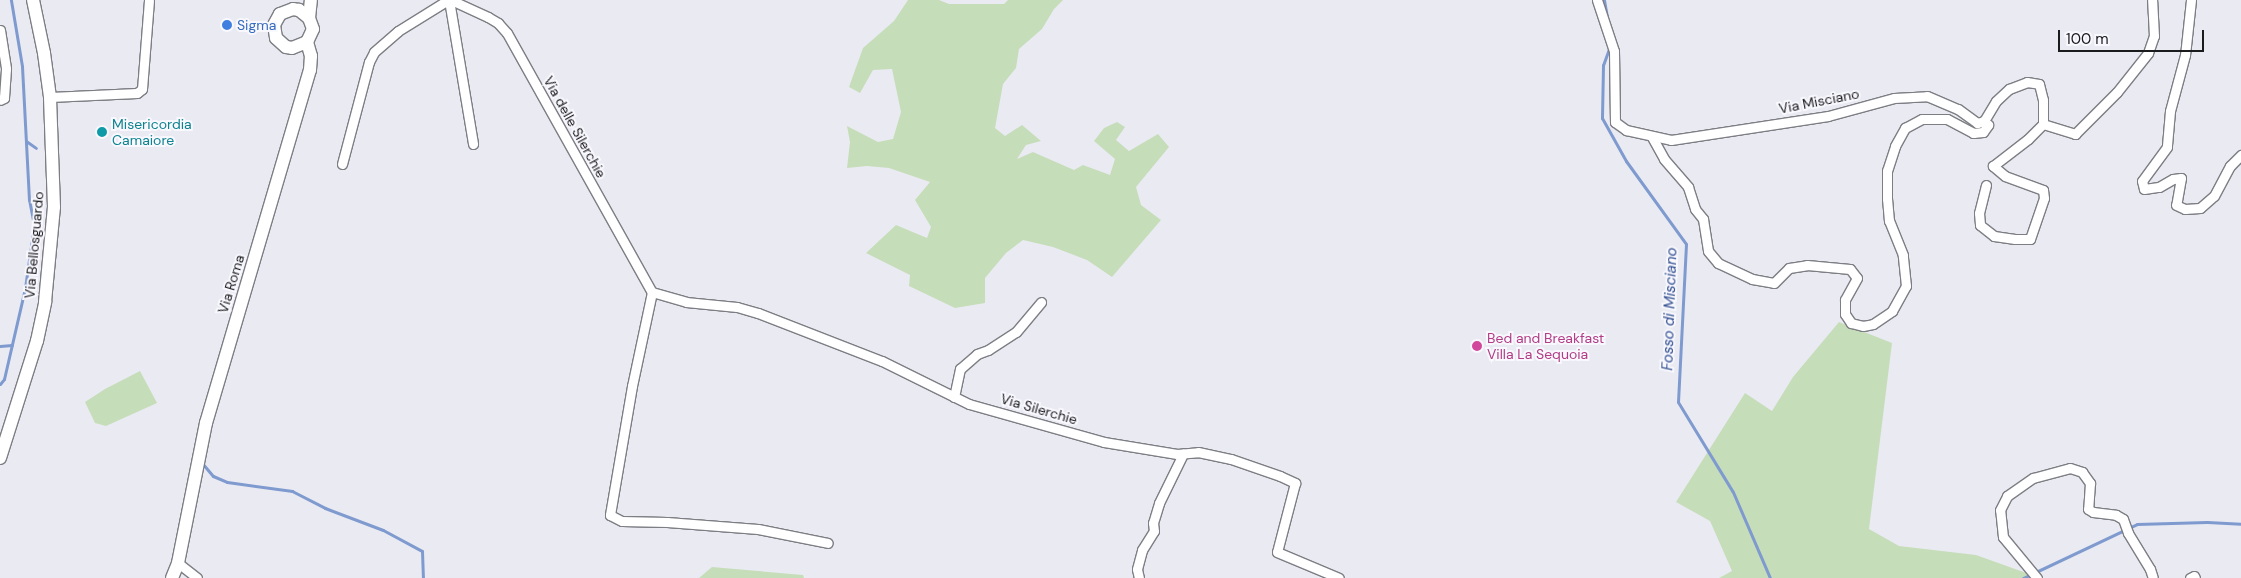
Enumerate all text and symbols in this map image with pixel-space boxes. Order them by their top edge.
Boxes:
place label: Sigma [237,17,276,33]
marker: Sigma [221,19,233,31]
scale bar [2061,20,2207,52]
text: 100 m [2066,29,2109,49]
street label: Via delle Silerchie [540,73,610,181]
street label: Via Misciano [1777,85,1861,117]
place label: Misericordia Camaiore [112,116,192,148]
marker: Misericordia Camaiore [96,126,108,138]
street label: Via Bellosguardo [21,191,47,299]
water label: Fosso di Misciano [1659,247,1681,371]
street label: Via Roma [214,253,248,315]
place label: Bed and Breakfast Villa La Sequoia [1487,330,1604,362]
marker: Bed and Breakfast Villa La Sequoia [1471,340,1483,352]
street label: Via Silerchie [999,390,1079,428]

